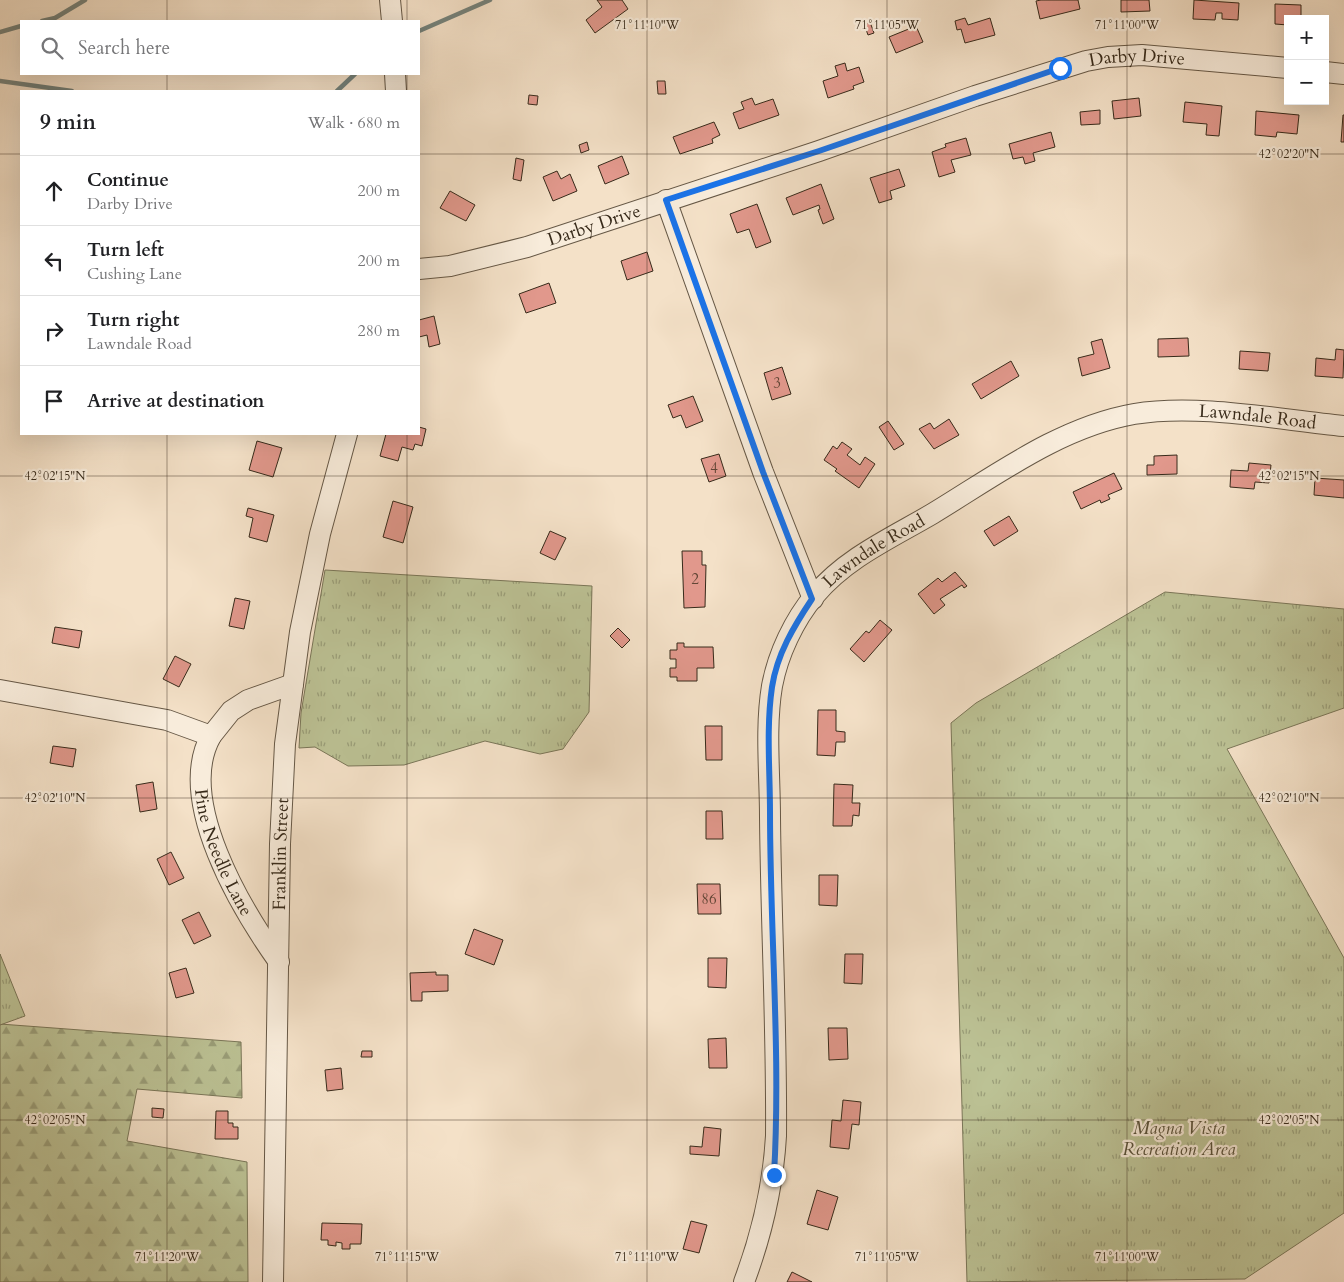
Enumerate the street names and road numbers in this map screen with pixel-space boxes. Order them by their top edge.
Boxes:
street label: Darby Drive [1087,43,1186,73]
street label: Darby Drive [544,198,644,252]
street label: Lawndale Road [1198,398,1318,435]
street label: Lawndale Road [817,508,930,593]
street label: Pine Needle Lane [189,787,259,921]
street label: Franklin Street [266,797,295,911]

